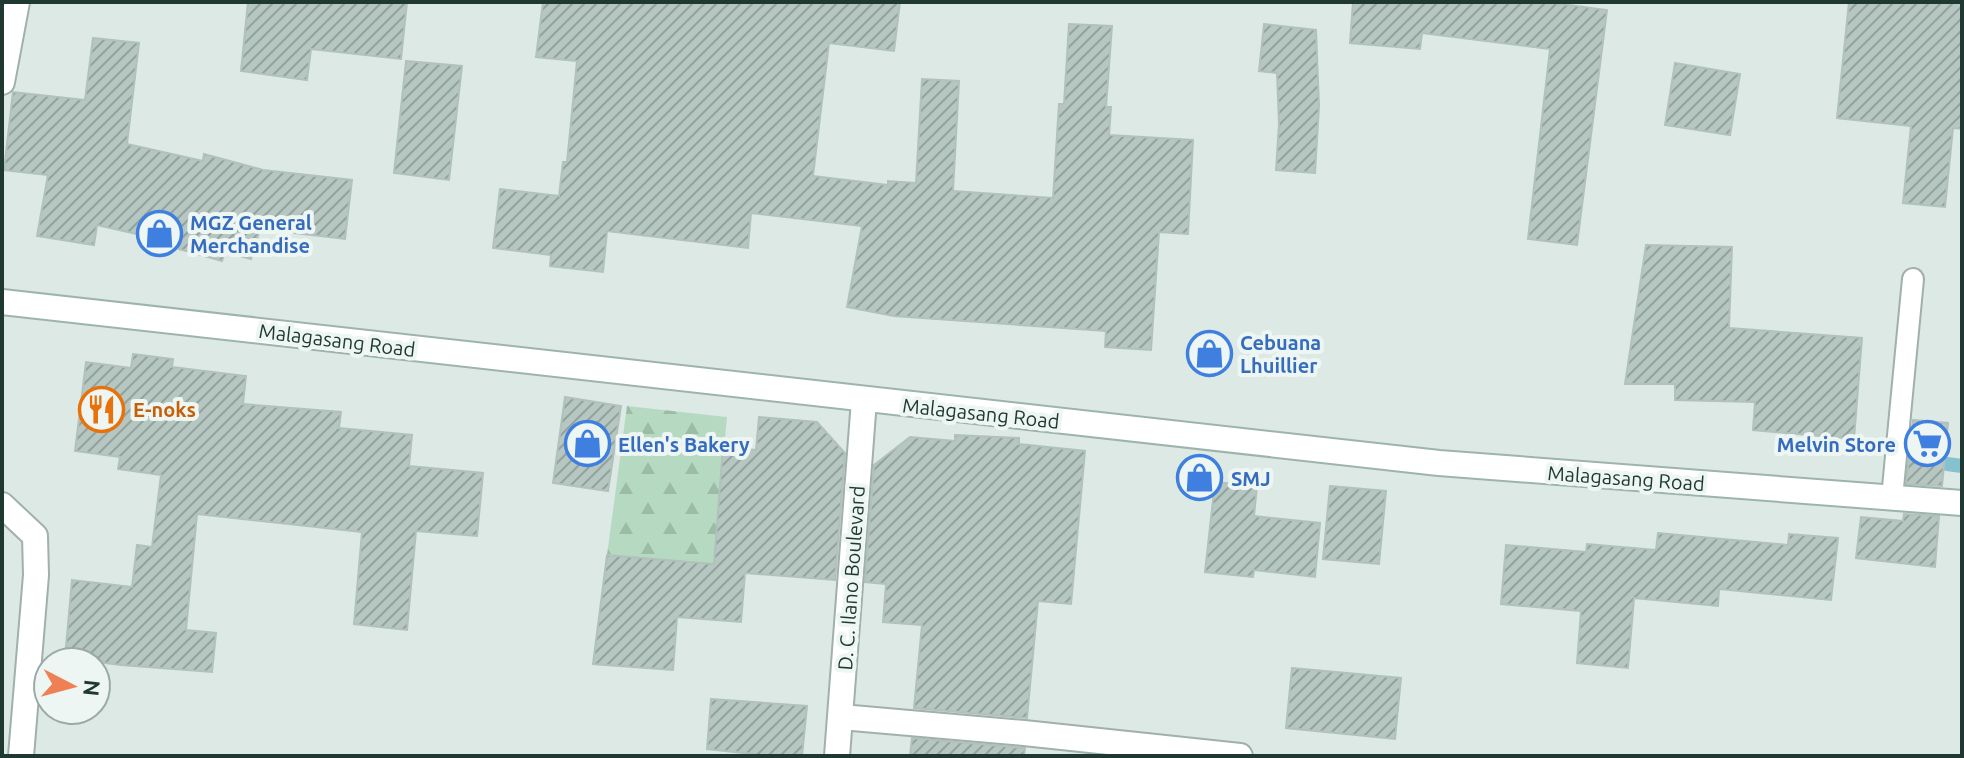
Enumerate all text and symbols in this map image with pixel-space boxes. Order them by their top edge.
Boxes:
shop icon: MGZ General Merchandise [135,209,183,257]
place label: MGZ General Merchandise [190,211,312,257]
street label: Malagasang Road [257,319,417,361]
shop icon: Cebuana Lhuillier [1185,329,1233,377]
place label: Cebuana Lhuillier [1240,331,1321,377]
restaurant icon: E-noks [78,385,126,433]
street label: Malagasang Road [901,393,1061,433]
place label: E-noks [133,398,196,421]
shop icon: Ellen's Bakery [563,420,611,468]
supermarket icon: Melvin Store [1903,420,1951,468]
place label: Ellen's Bakery [618,433,750,456]
place label: Melvin Store [1777,433,1896,456]
shop icon: SMJ [1176,454,1224,502]
street label: Malagasang Road [1547,461,1705,495]
place label: SMJ [1231,467,1271,490]
street label: D. C. Ilano Boulevard [833,485,869,671]
north arrow [32,646,112,726]
text: N [79,679,106,698]

